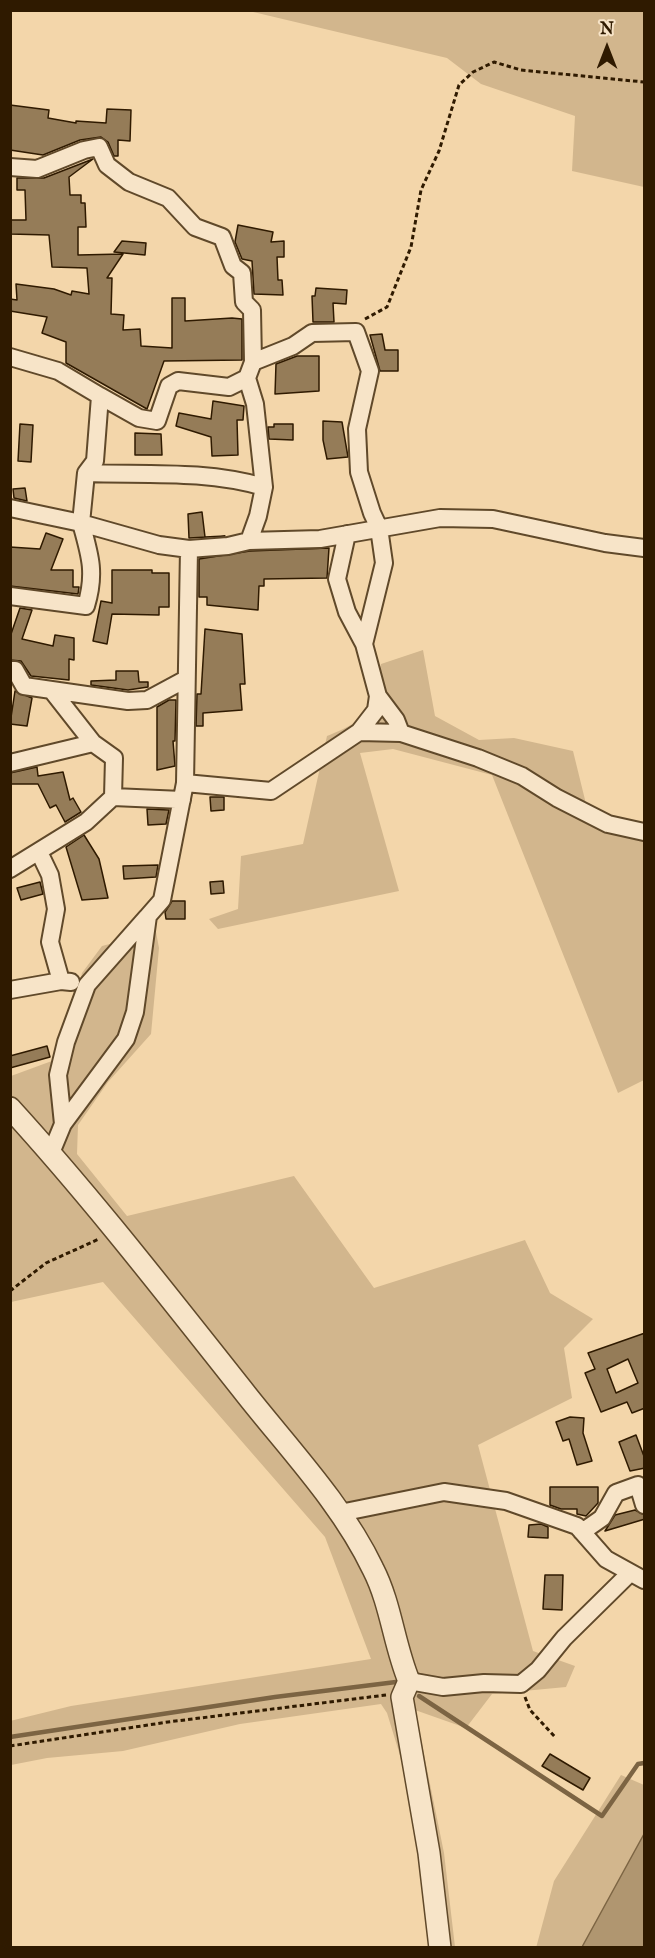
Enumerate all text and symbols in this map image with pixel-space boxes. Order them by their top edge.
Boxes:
north arrow [577,18,637,78]
text: N [600,20,614,40]

